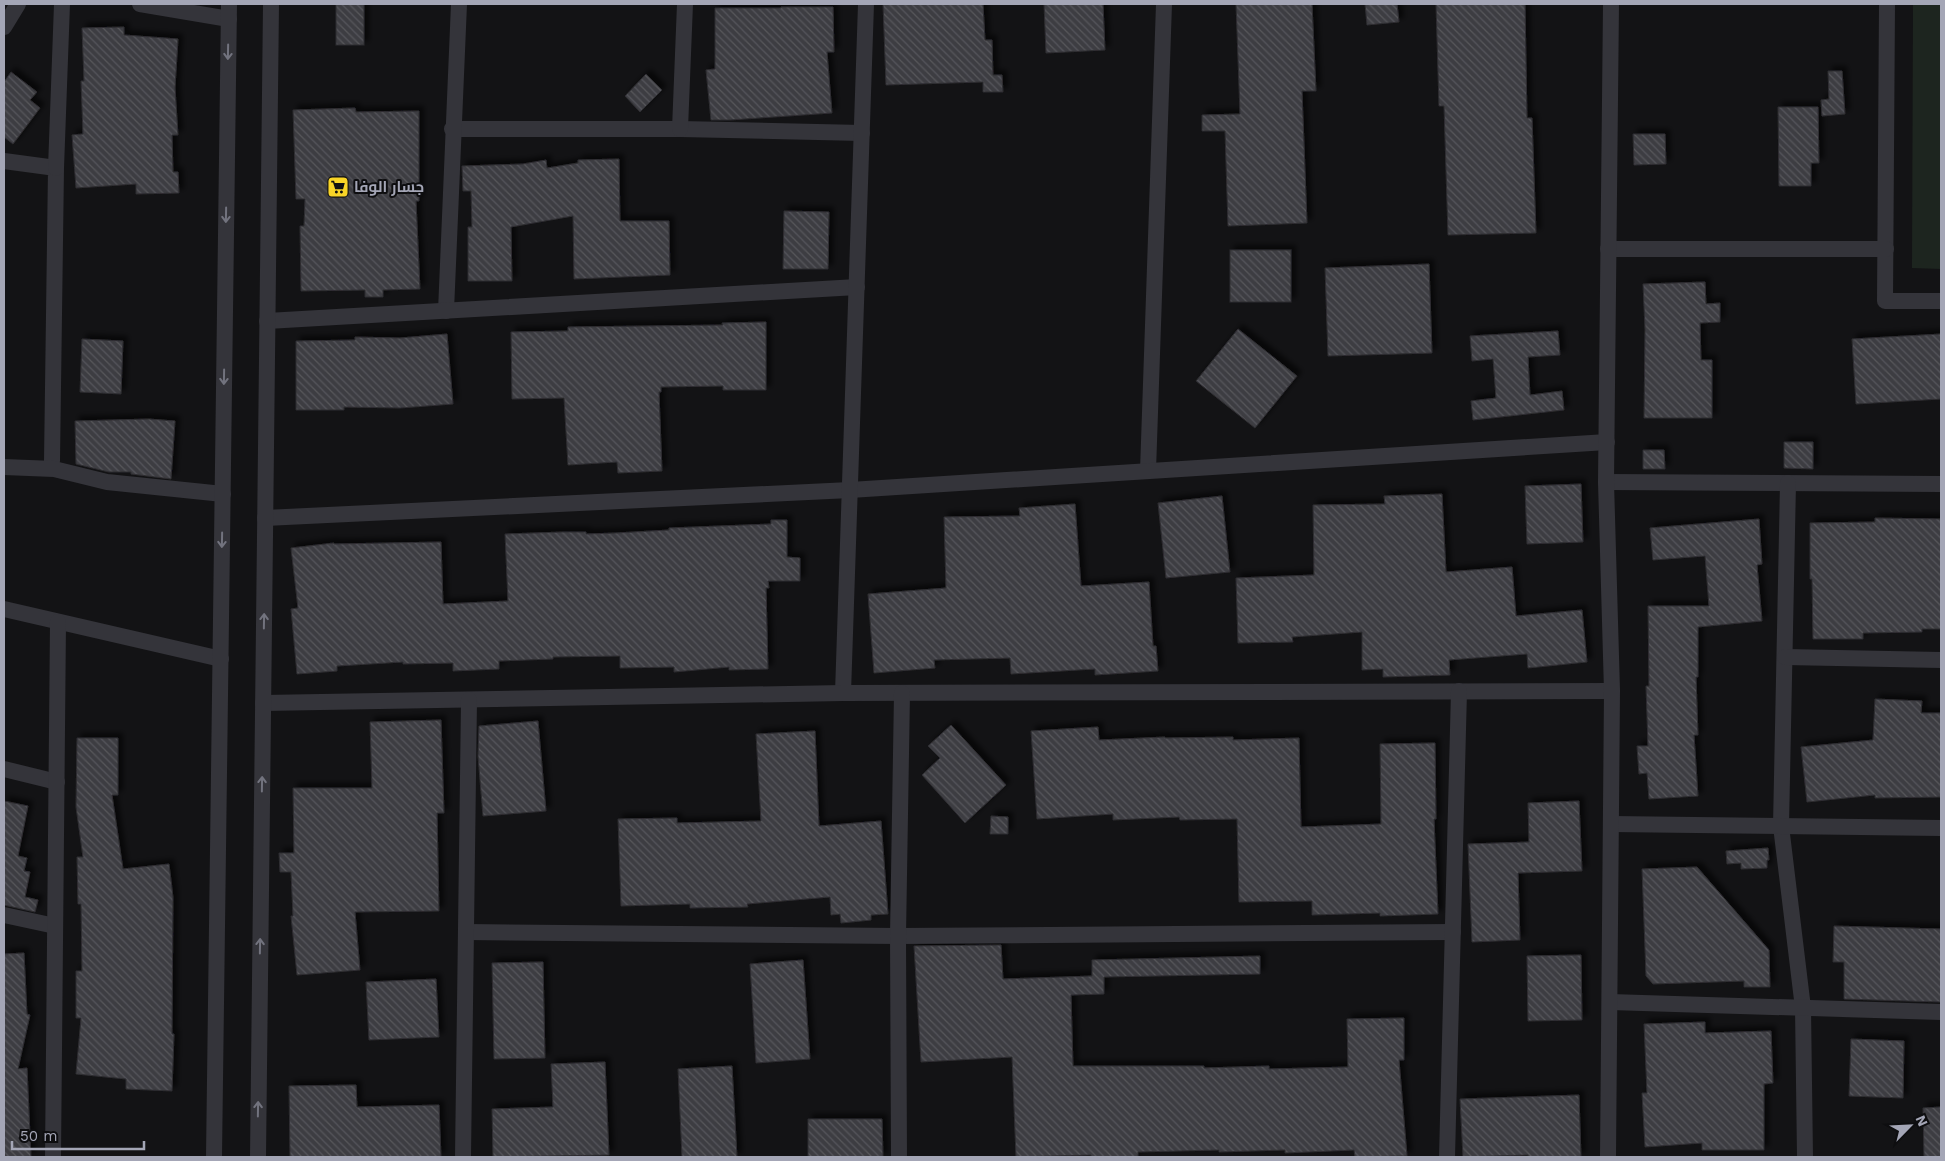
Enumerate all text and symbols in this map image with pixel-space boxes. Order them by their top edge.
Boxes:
one-way arrow [223,44,233,60]
supermarket icon: جسار الوفا [326,175,350,199]
place label: جسار الوفا [354,178,424,196]
one-way arrow [221,206,231,223]
one-way arrow [219,369,229,385]
one-way arrow [217,532,227,548]
one-way arrow [259,613,269,630]
one-way arrow [257,776,267,792]
one-way arrow [255,938,265,954]
one-way arrow [254,1101,263,1117]
north arrow [1885,1101,1935,1151]
text: N [1912,1113,1931,1129]
scale bar [12,1118,145,1150]
text: 50 m [20,1127,57,1145]

